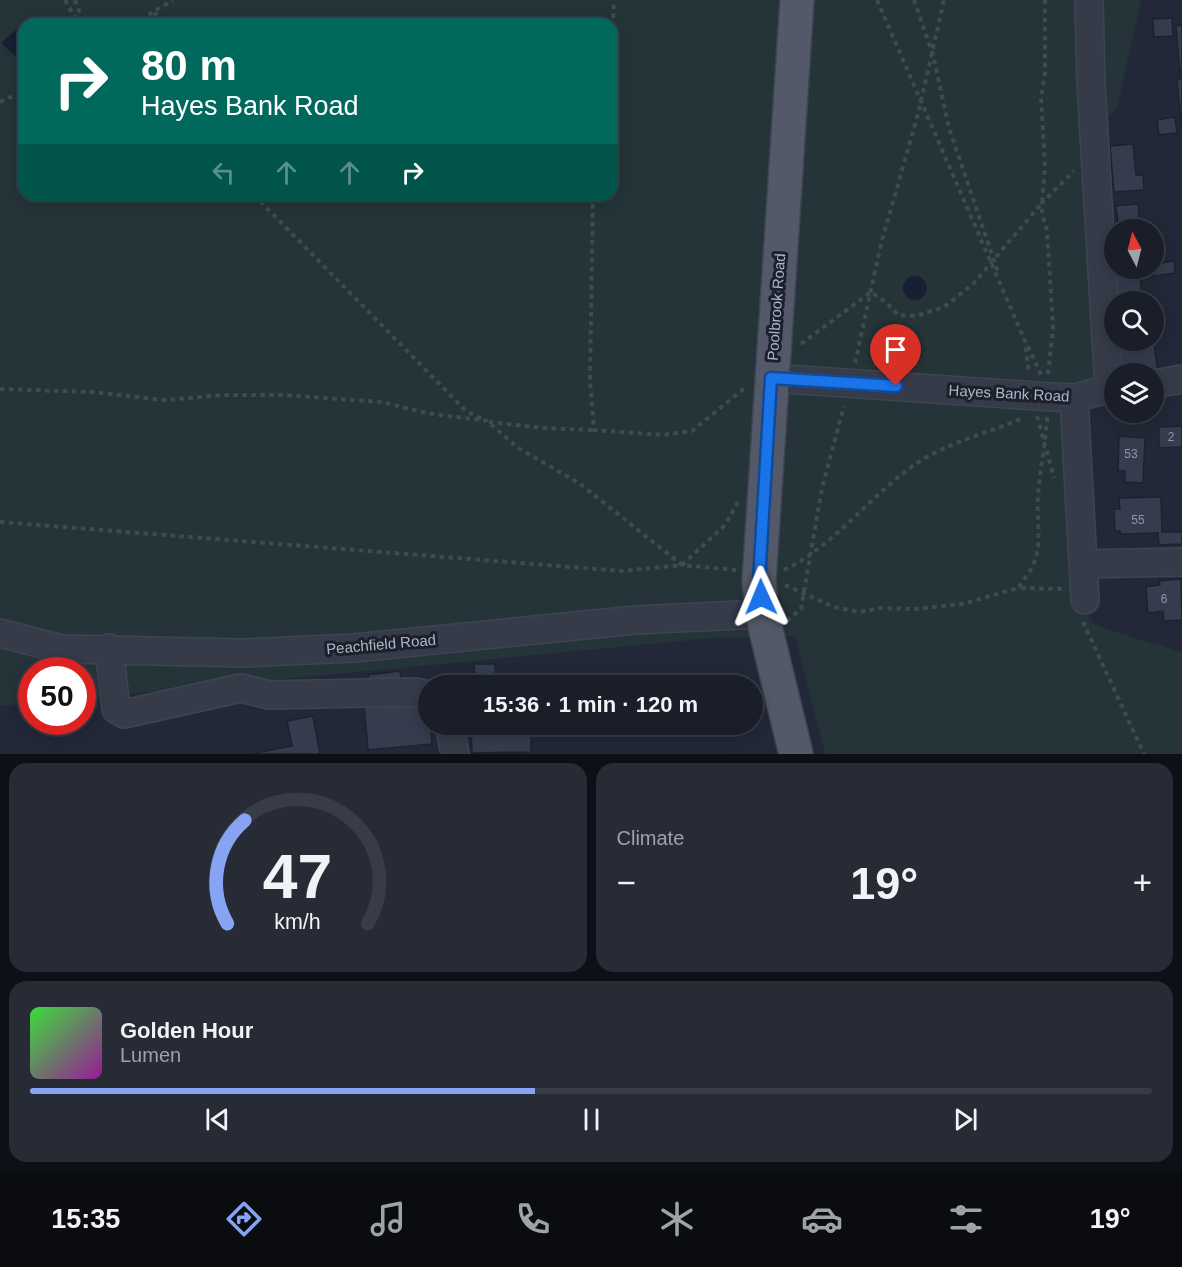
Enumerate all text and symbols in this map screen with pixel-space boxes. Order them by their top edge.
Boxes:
icon: right [42,42,120,120]
text: 80 m [141,42,237,89]
text: Hayes Bank Road [141,91,359,121]
icon: left [207,156,240,189]
icon: ahead [270,156,303,189]
icon: ahead [333,156,366,189]
icon: right [396,156,429,189]
north arrow [1104,219,1164,279]
map controls [1104,219,1164,423]
street label: Poolbrook Road [764,253,788,361]
button: search [1104,291,1164,351]
pin [870,324,921,386]
icon: arrive [879,333,912,366]
button: layers [1104,363,1164,423]
street label: Hayes Bank Road [948,381,1070,405]
house number: 2 [1168,430,1175,444]
house number: 53 [1124,447,1138,461]
house number: 55 [1131,513,1145,527]
position arrow [729,565,793,629]
house number: 6 [1161,592,1168,606]
street label: Peachfield Road [325,631,437,657]
speed limit sign: 50 [18,657,96,735]
text: 15:36 · 1 min · 120 m [483,692,698,717]
text: Climate [617,827,684,849]
text: 47 [263,842,332,911]
text: 19° [850,858,918,909]
text: − [617,864,636,901]
text: + [1133,864,1152,901]
text: km/h [275,911,321,935]
text: Golden Hour [120,1018,253,1043]
text: Lumen [120,1044,181,1066]
icon: previous [201,1103,234,1136]
icon: pause [575,1103,608,1136]
icon: next [949,1103,982,1136]
icon: directions [223,1198,265,1240]
icon: music [367,1198,409,1240]
icon: phone [512,1198,554,1240]
icon: climate [656,1198,698,1240]
icon: car [801,1198,843,1240]
icon: filters [945,1198,987,1240]
text: 15:35 [51,1204,120,1234]
text: 19° [1090,1204,1131,1234]

